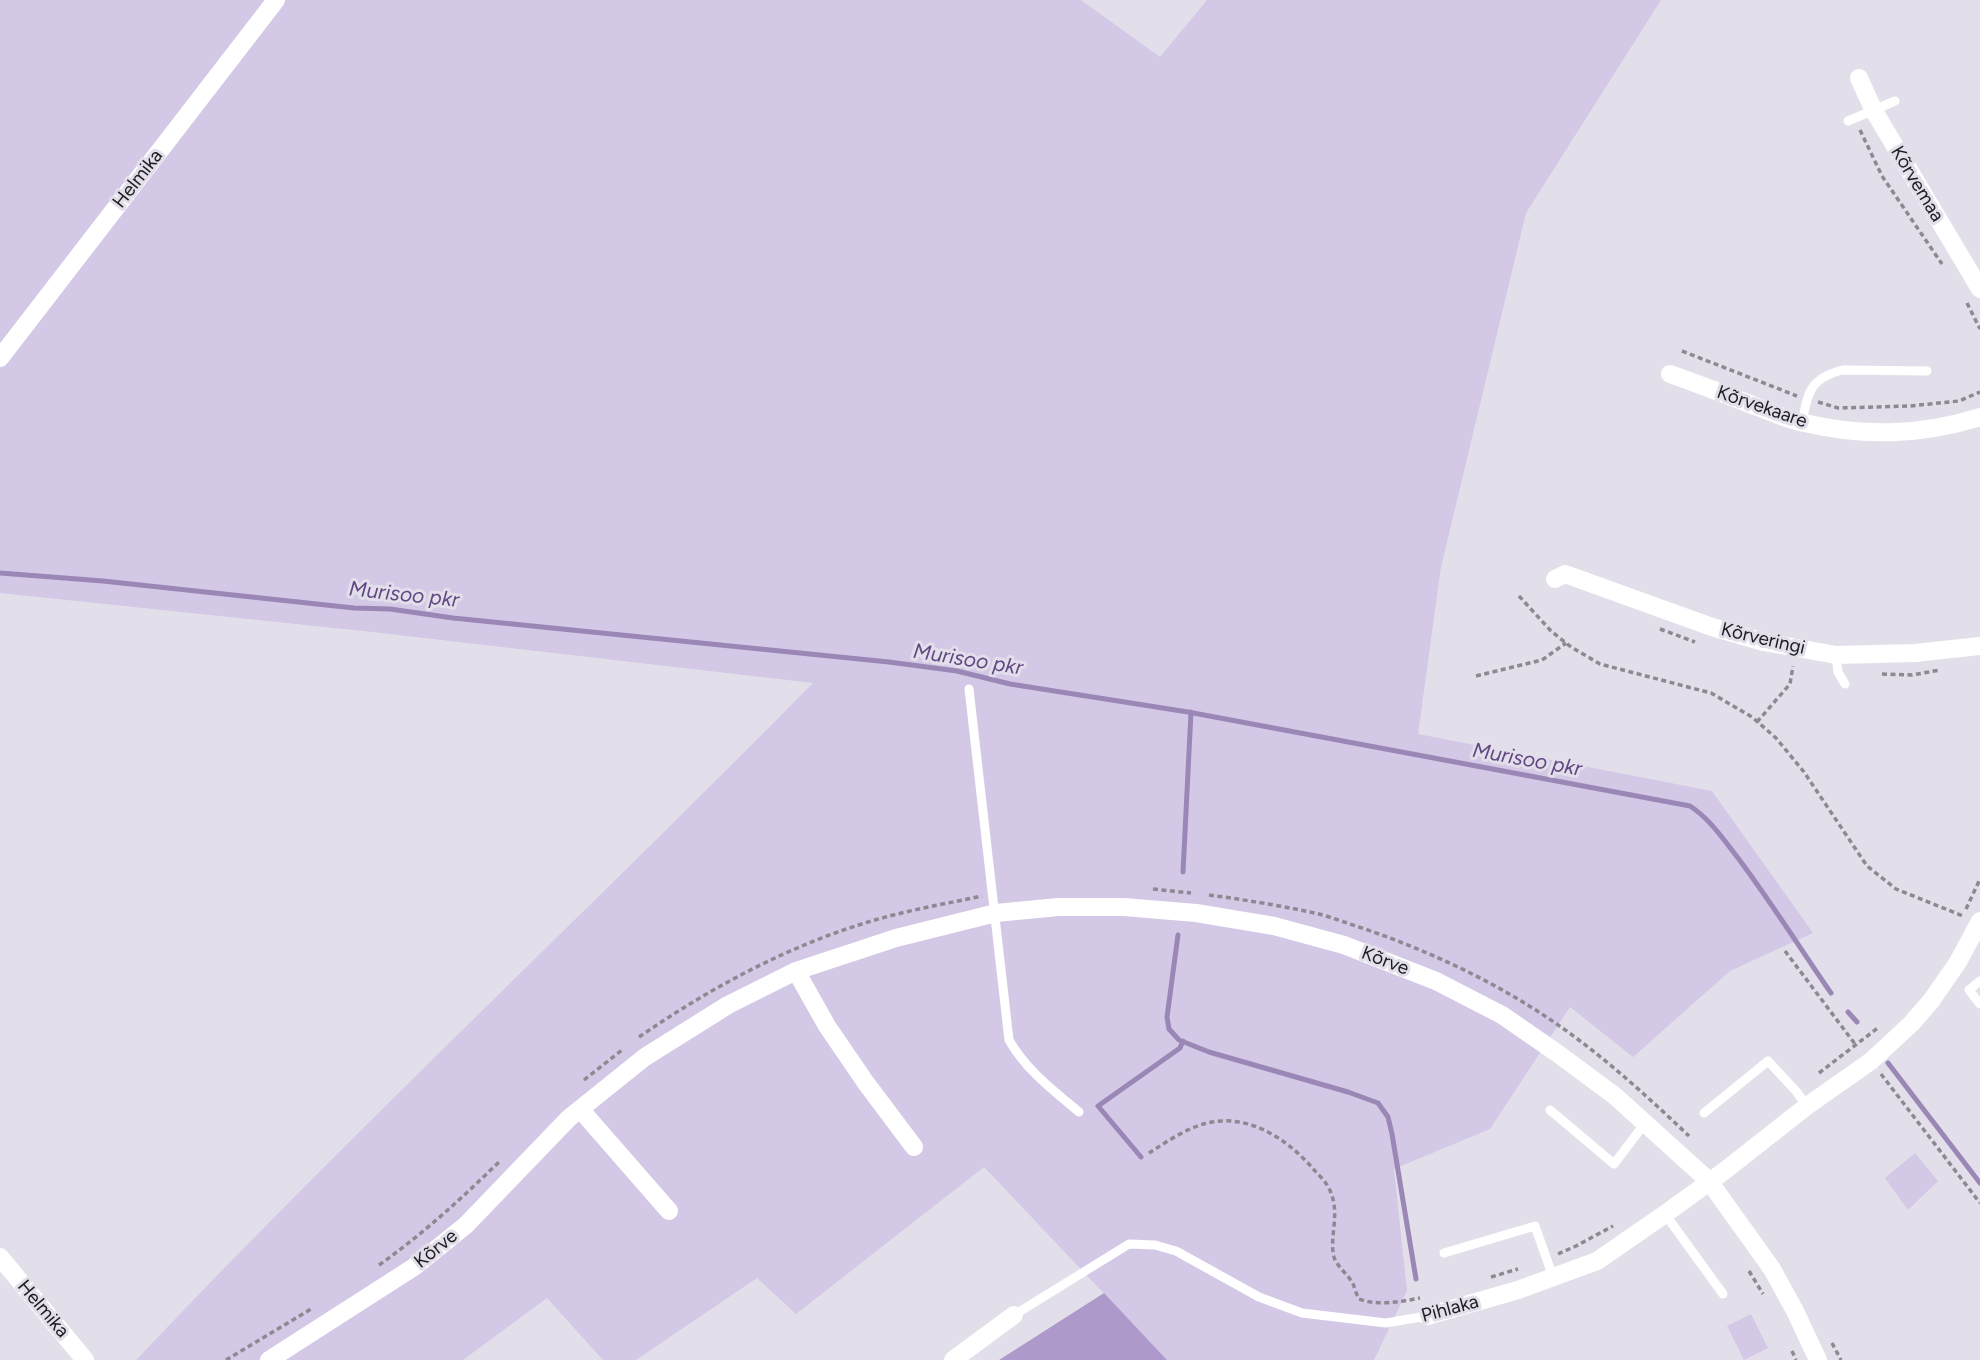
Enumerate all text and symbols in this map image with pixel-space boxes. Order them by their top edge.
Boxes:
street label: Kõrvemaa [1885,142,1949,226]
street label: Helmika [108,145,168,213]
street label: Kõrvekaare [1714,381,1810,433]
water label: Murisoo pkr [348,577,460,613]
street label: Kõrveringi [1719,618,1807,660]
water label: Murisoo pkr [911,639,1025,681]
water label: Murisoo pkr [1470,738,1584,782]
street label: Kõrve [1358,942,1412,980]
street label: Kõrve [410,1225,462,1273]
street label: Helmika [12,1276,74,1342]
street label: Pihlaka [1419,1290,1481,1328]

